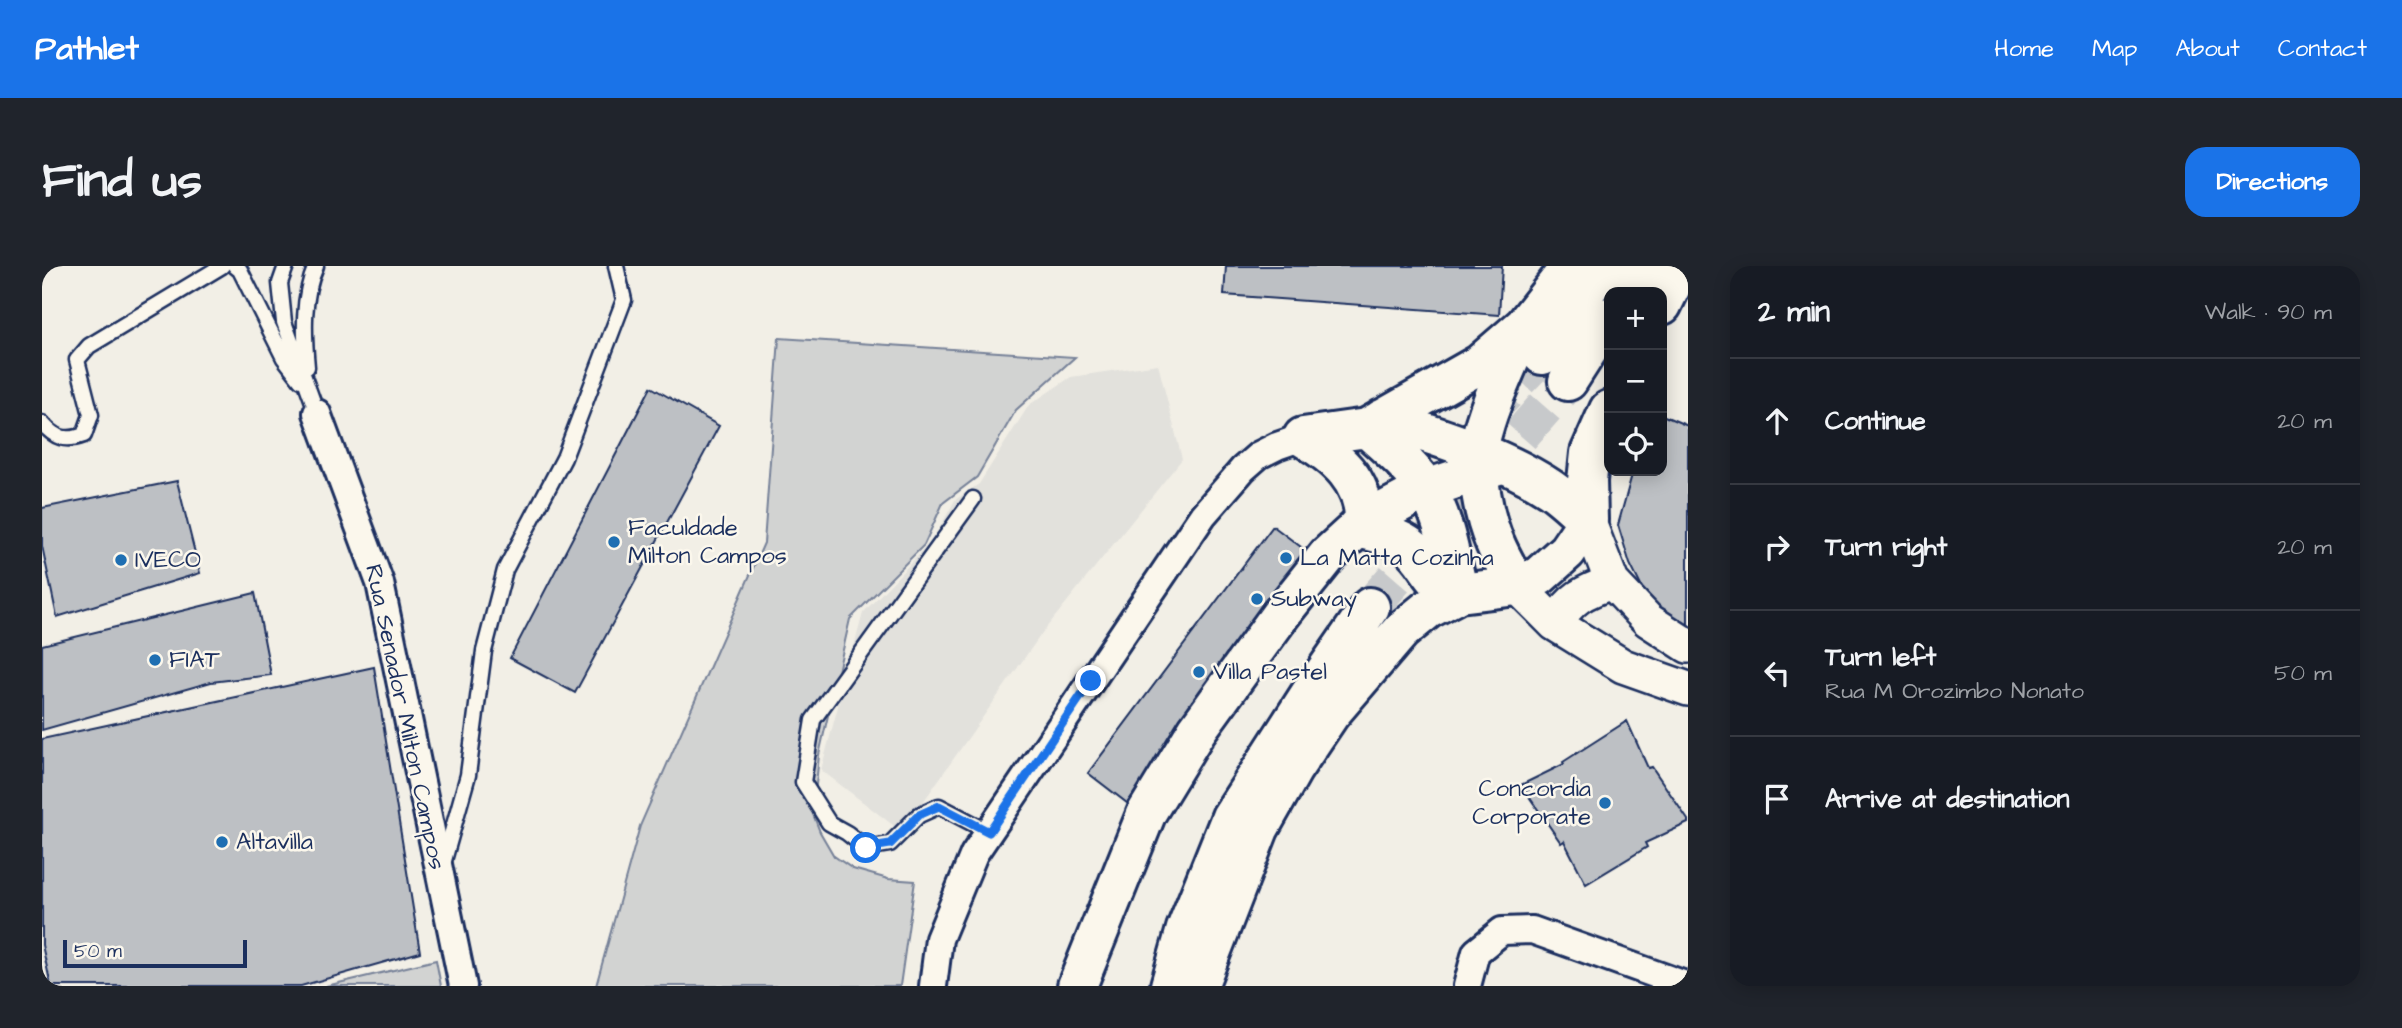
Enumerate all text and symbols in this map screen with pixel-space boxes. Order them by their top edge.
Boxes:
text: Pathlet [35,26,139,72]
text: Home [1994,32,2054,66]
text: Map [2092,32,2137,66]
text: About [2175,32,2240,66]
text: Contact [2278,32,2367,66]
button: Directions [2185,147,2360,217]
text: Find us [42,148,202,216]
map controls [1604,287,1667,476]
button: + [1604,287,1667,350]
text: 2 min [1758,291,1830,333]
text: Walk · 90 m [2205,296,2332,328]
button: − [1604,350,1667,413]
icon: ahead [1758,402,1796,440]
text: Continue [1825,403,1926,439]
text: 20 m [2277,405,2332,437]
button: locate [1604,413,1667,476]
place label: Faculdade Milton Campos [628,511,787,573]
icon: right [1758,528,1796,566]
text: Turn right [1825,529,1947,565]
text: 20 m [2277,531,2332,563]
marker: Faculdade Milton Campos [606,534,622,550]
place label: La Matta Cozinha [1300,541,1494,575]
place label: IVECO [135,543,201,577]
marker: La Matta Cozinha [1278,550,1294,566]
marker: IVECO [113,552,129,568]
street label: Rua Senador Milton Campos [356,561,454,873]
place label: Subway [1271,582,1357,617]
marker: Subway [1249,591,1265,607]
text: Turn left [1825,639,1936,675]
place label: FIAT [169,643,220,677]
marker: FIAT [147,652,163,668]
icon: left [1758,654,1796,692]
place label: Villa Pastel [1213,655,1327,689]
text: 50 m [2274,657,2332,689]
marker: Villa Pastel [1191,664,1207,680]
route end [1075,665,1106,696]
text: Rua M Orozimbo Nonato [1825,675,2084,707]
place label: Concordia Corporate [1472,772,1591,834]
icon: arrive [1758,780,1796,818]
text: Arrive at destination [1825,781,2070,817]
marker: Concordia Corporate [1597,795,1613,811]
place label: Altavilla [236,825,313,859]
route start [850,832,881,863]
marker: Altavilla [214,834,230,850]
scale bar [63,937,247,969]
text: 50 m [74,938,122,965]

